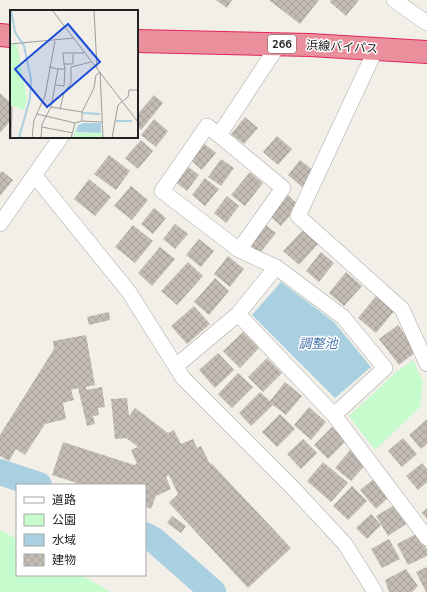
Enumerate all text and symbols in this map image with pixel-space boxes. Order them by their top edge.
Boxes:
inset map [10,10,138,138]
road number: 266 [268,35,296,53]
street label: 浜線バイパス [306,37,378,57]
water label: 調整池 [298,335,339,353]
legend [16,484,146,576]
text: 道路 [52,492,76,508]
text: 公園 [52,512,76,528]
text: 水域 [52,532,76,548]
text: 建物 [52,552,76,568]

